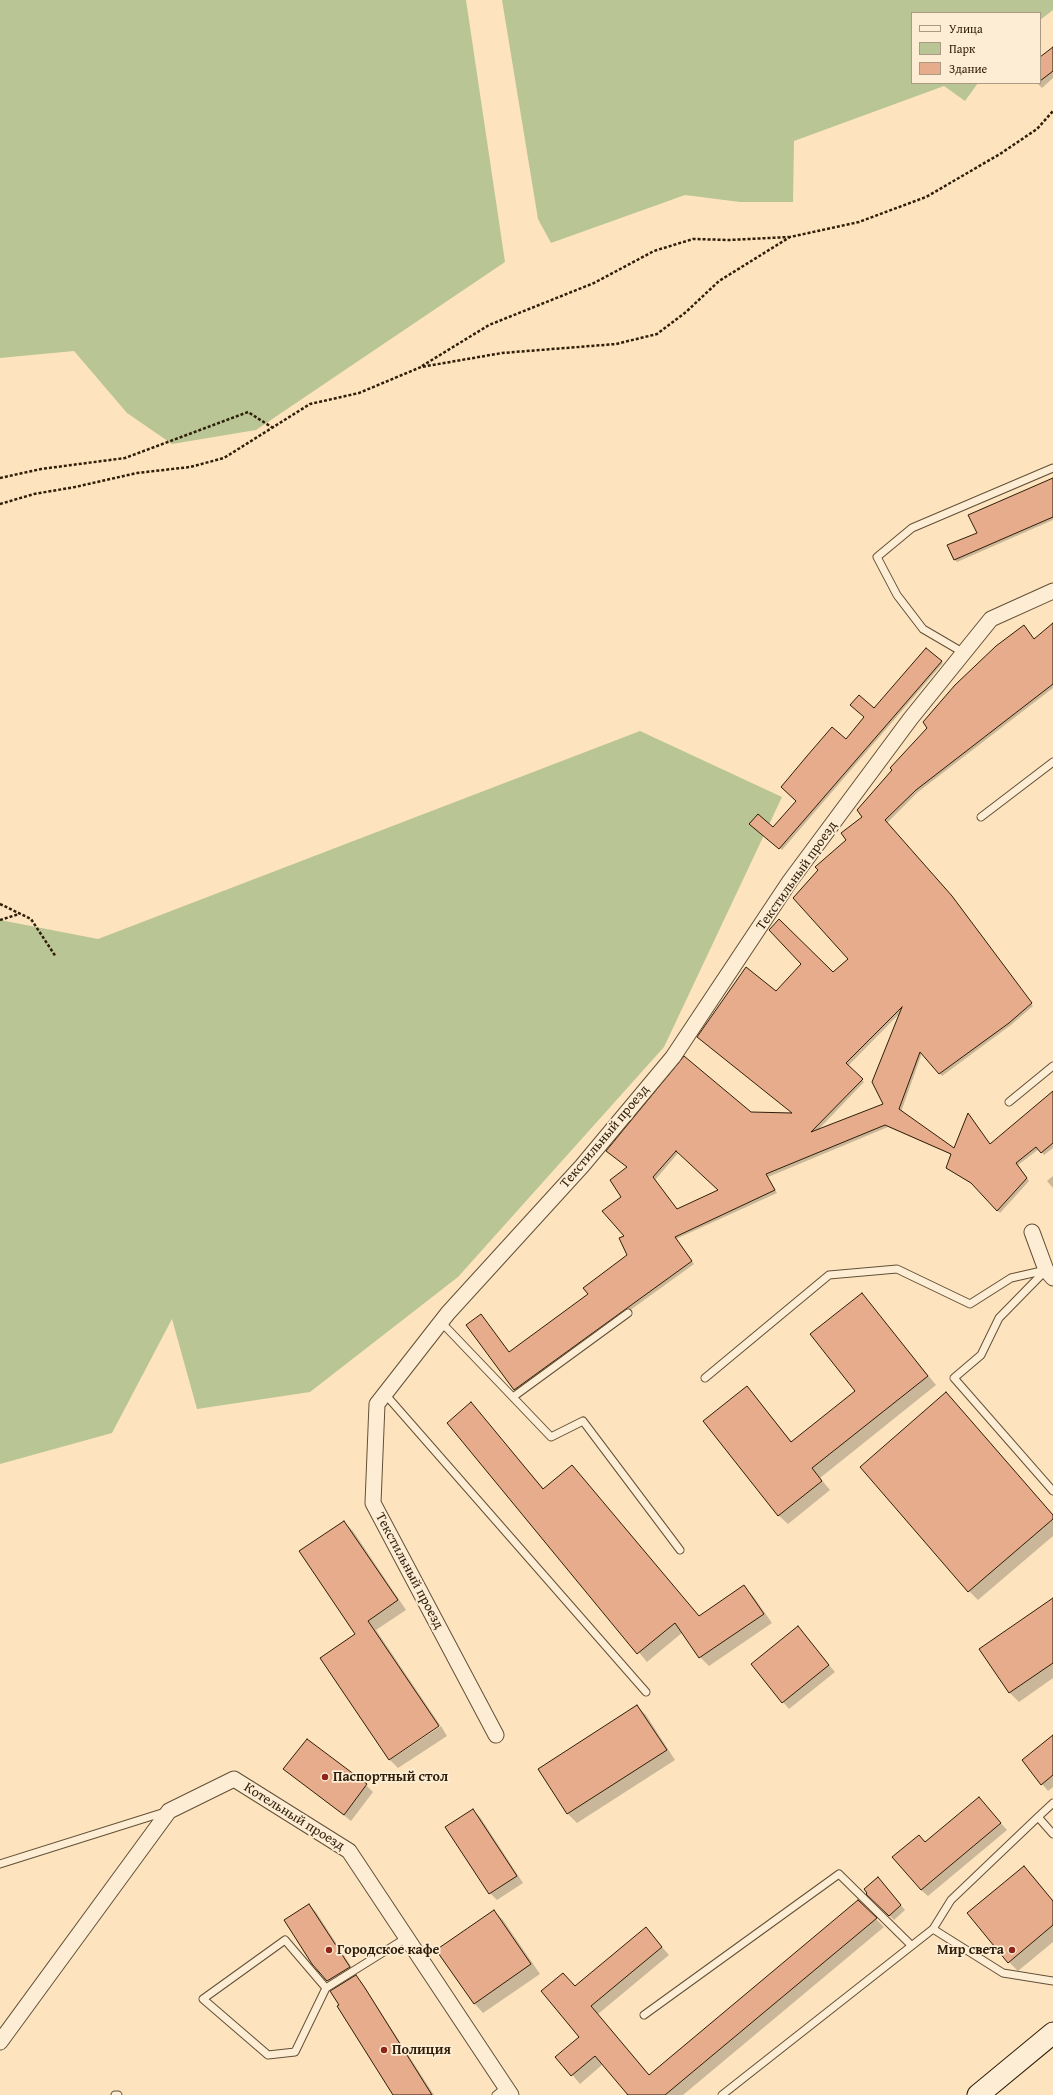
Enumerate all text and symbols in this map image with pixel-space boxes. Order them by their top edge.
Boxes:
legend [911,12,1041,84]
text: Улица [949,20,983,37]
text: Парк [949,40,975,57]
text: Здание [949,60,987,77]
street label: Текстильный проезд [753,818,841,934]
street label: Текстильный проезд [557,1082,653,1192]
street label: Текстильный проезд [371,1510,447,1632]
place label: Паспортный стол [333,1769,448,1785]
marker: Паспортный стол [320,1772,330,1782]
street label: Котельный проезд [241,1779,347,1855]
place label: Городское кафе [337,1942,439,1958]
place label: Мир света [937,1942,1004,1958]
marker: Городское кафе [324,1945,334,1955]
marker: Мир света [1007,1945,1017,1955]
place label: Полиция [392,2042,451,2058]
marker: Полиция [379,2045,389,2055]

